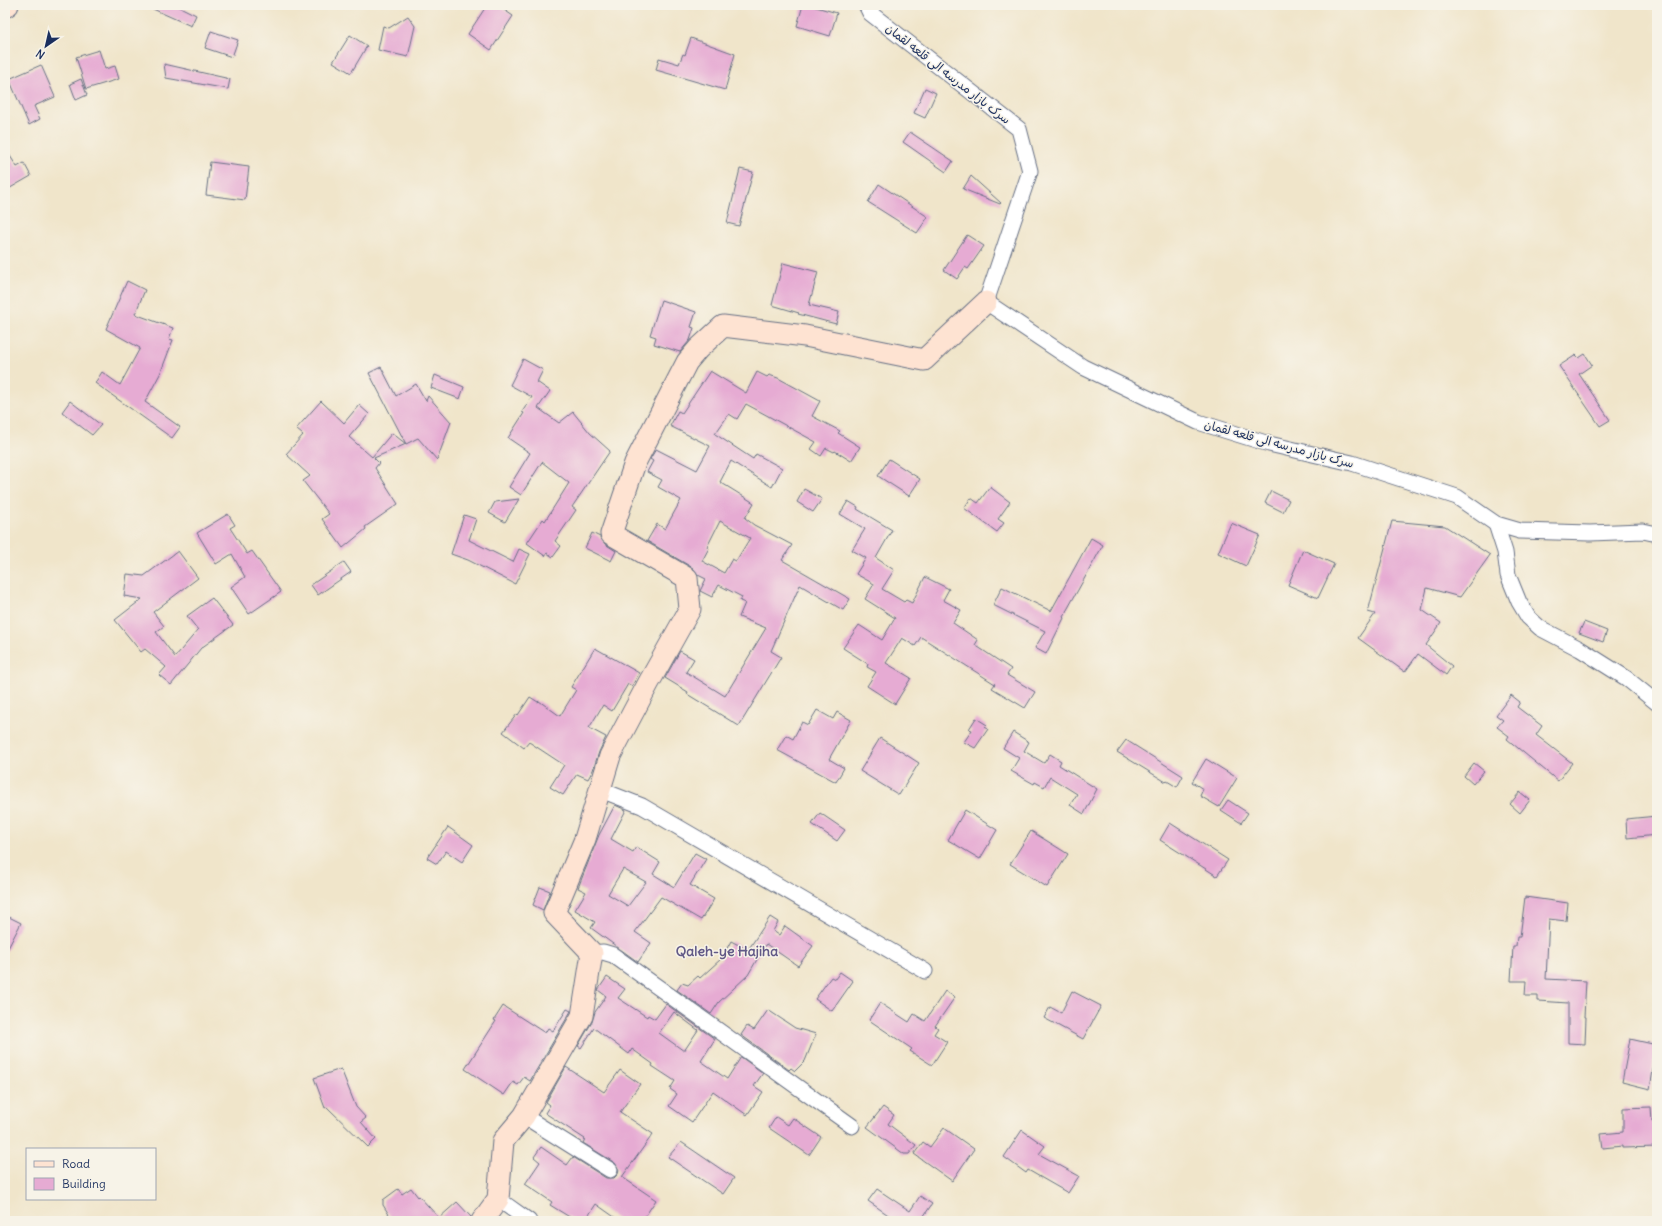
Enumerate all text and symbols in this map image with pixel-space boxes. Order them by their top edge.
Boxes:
street label: سرک بازار مدرسه الی قلعه لقمان [882,20,1014,128]
north arrow [26,26,66,66]
text: N [33,46,47,62]
street label: سرک بازار مدرسه الی قلعه لقمان [1203,416,1355,472]
district label: Qaleh-ye Hajiha [676,942,778,960]
legend [26,1148,156,1200]
text: Road [62,1156,90,1171]
text: Building [62,1176,106,1191]

